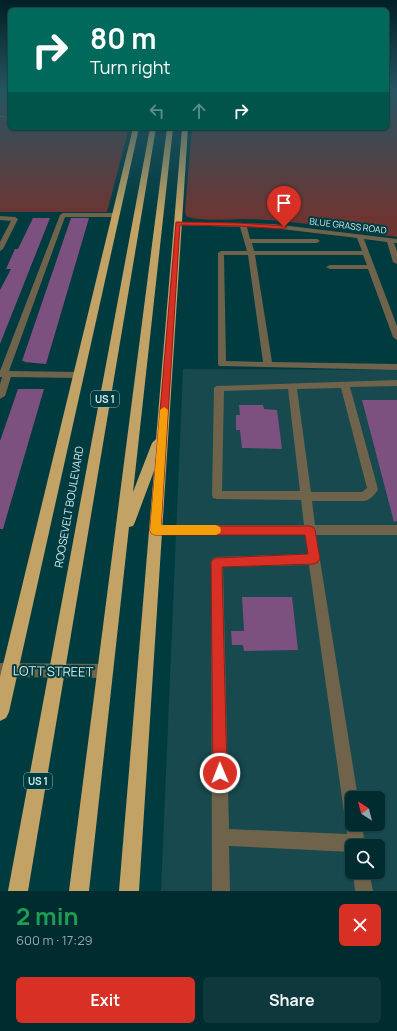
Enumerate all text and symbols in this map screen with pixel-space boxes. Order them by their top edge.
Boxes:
text: 80 m [90,19,156,57]
icon: right [24,24,76,76]
text: Turn right [90,55,171,79]
icon: left [146,100,168,122]
icon: ahead [188,100,210,122]
icon: right [230,100,252,122]
pin [267,186,301,227]
icon: arrive [273,192,295,214]
street label: BLUE GRASS ROAD [309,214,387,237]
road number: US 1 [91,391,119,407]
street label: ROOSEVELT BOULEVARD [50,445,87,569]
street label: LOTT STREET [13,661,94,681]
position arrow [199,752,241,794]
road number: US 1 [24,773,52,789]
north arrow [345,791,385,831]
map controls [345,791,385,879]
button: search [345,839,385,879]
text: 2 min [16,899,78,932]
button: close [339,904,381,946]
text: 600 m · 17:29 [16,931,93,949]
button: Exit [16,977,195,1023]
button: Share [203,977,381,1023]

